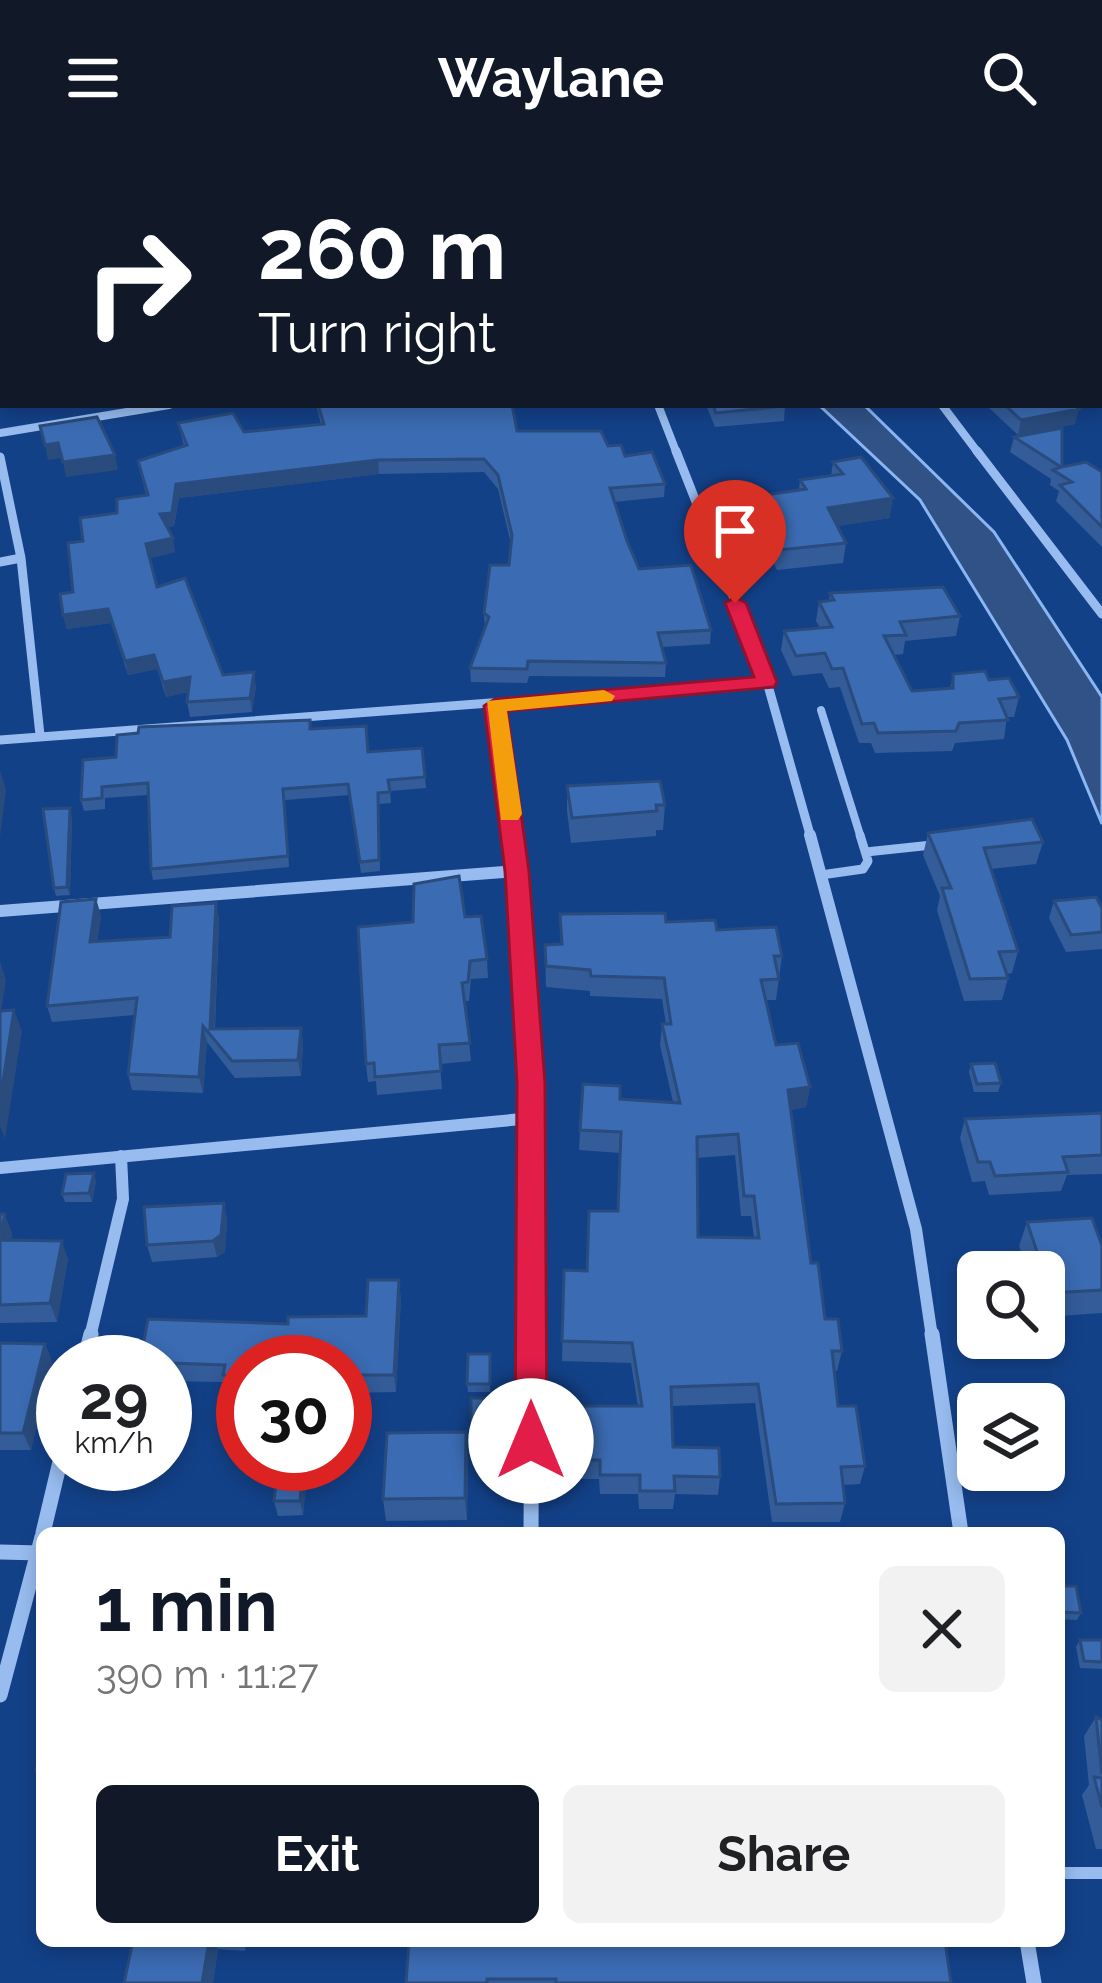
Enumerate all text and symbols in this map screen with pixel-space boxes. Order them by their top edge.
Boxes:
icon: menu [60,45,126,111]
icon: search [976,45,1042,111]
text: Waylane [438,46,664,110]
text: 260 m [258,200,506,299]
icon: right [60,204,216,360]
text: Turn right [258,301,496,365]
pin [684,480,786,603]
icon: arrive [702,498,768,564]
map controls [957,1251,1065,1491]
button: search [957,1251,1065,1359]
speed limit sign: 30 [216,1335,372,1491]
text: 29 [79,1363,149,1433]
position arrow [468,1378,594,1504]
button: layers [957,1383,1065,1491]
text: km/h [74,1425,154,1460]
text: 1 min [96,1563,278,1648]
button: close [879,1566,1005,1692]
text: 390 m · 11:27 [96,1651,319,1697]
button: Exit [96,1785,539,1923]
button: Share [563,1785,1005,1923]

